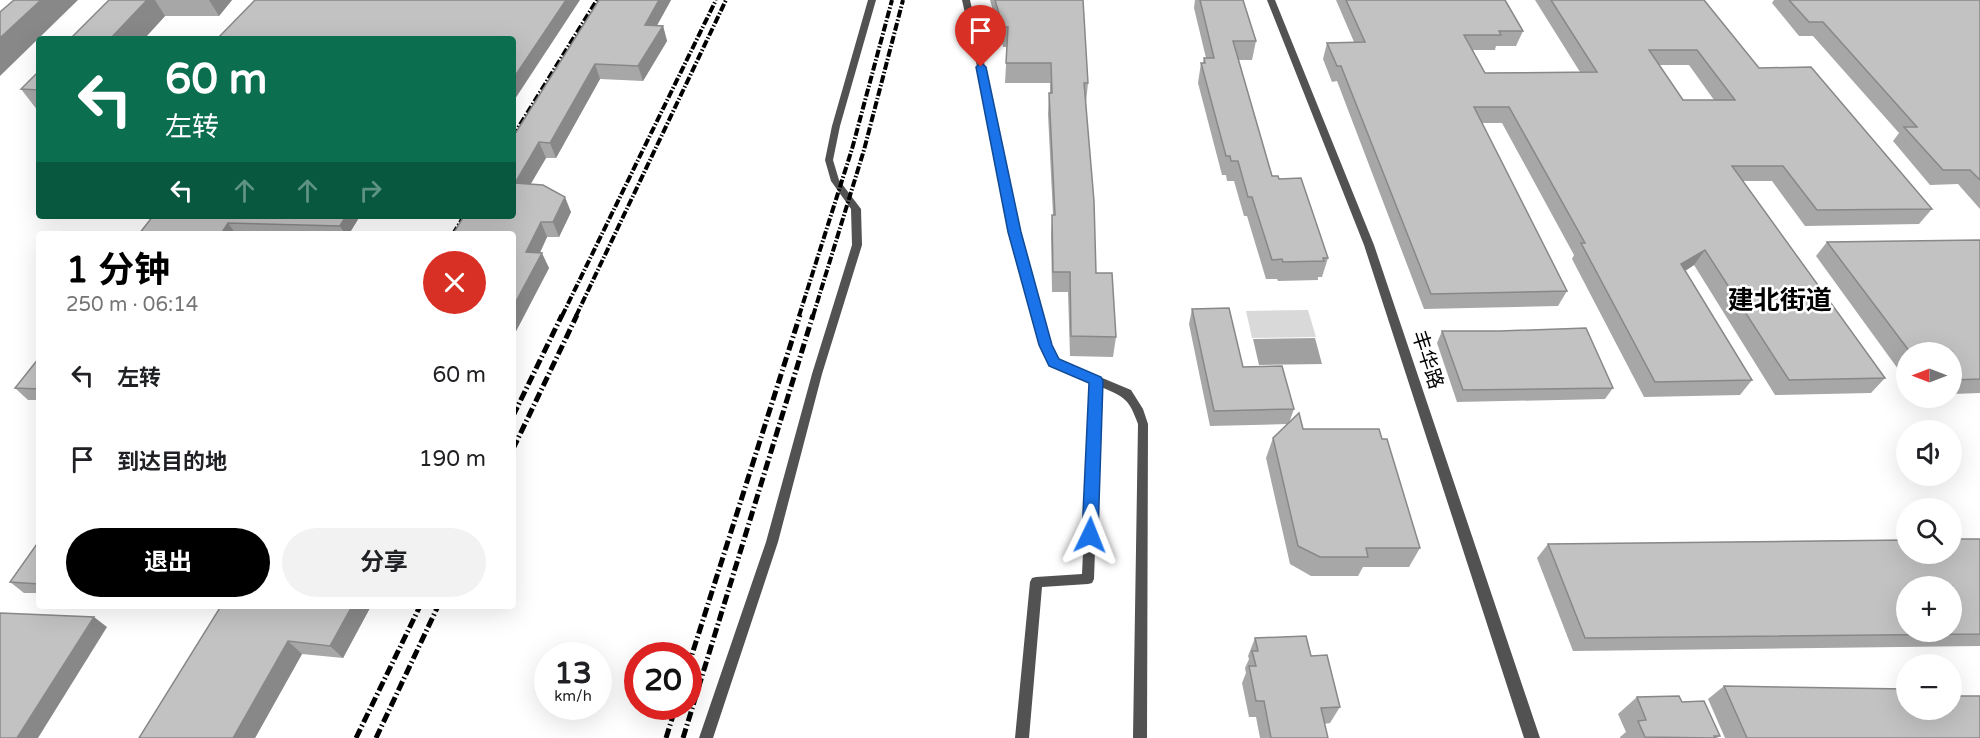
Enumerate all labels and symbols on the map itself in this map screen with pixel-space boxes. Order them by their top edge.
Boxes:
pin [955,5,1006,67]
district label: 建北街道 [1728,285,1832,316]
street label: 丰华路 [1406,328,1448,392]
north arrow [1896,342,1962,408]
position arrow [1058,503,1122,567]
speed limit sign: 20 [624,642,702,720]

